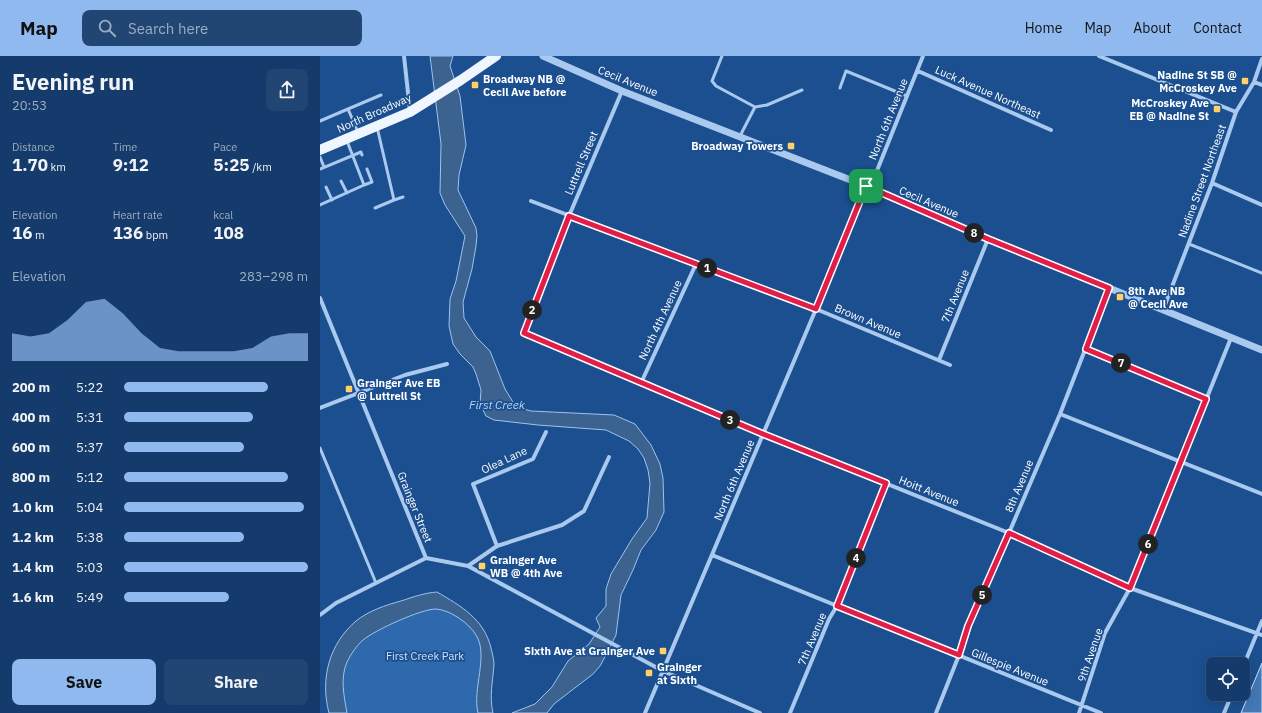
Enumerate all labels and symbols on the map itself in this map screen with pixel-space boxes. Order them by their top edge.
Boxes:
street label: Luck Avenue Northeast [933,62,1043,122]
street label: Cecil Avenue [596,63,660,99]
place label: Nadine St SB @ McCroskey Ave [1157,68,1237,95]
place label: Broadway NB @ Cecil Ave before [483,72,567,99]
street label: North 6th Avenue [865,76,911,162]
marker: Nadine St SB @ McCroskey Ave [1240,76,1250,86]
marker: Broadway NB @ Cecil Ave before [470,80,480,90]
street label: North Broadway [335,90,414,136]
place label: McCroskey Ave EB @ Nadine St [1129,96,1209,123]
marker: McCroskey Ave EB @ Nadine St [1212,104,1222,114]
street label: Nadine Street Northeast [1175,122,1229,240]
street label: Luttrell Street [561,129,601,197]
place label: Broadway Towers [691,139,783,153]
marker: Broadway Towers [786,141,796,151]
pin [849,169,883,203]
street label: Cecil Avenue [897,183,961,221]
pin: 8 [964,223,984,243]
pin: 1 [697,258,717,278]
street label: 7th Avenue [938,267,972,325]
street label: North 4th Avenue [635,278,685,362]
place label: 8th Ave NB @ Cecil Ave [1128,284,1188,311]
marker: 8th Ave NB @ Cecil Ave [1115,292,1125,302]
pin: 2 [522,300,542,320]
street label: Brown Avenue [832,301,904,341]
pin: 7 [1111,353,1131,373]
place label: Grainger Ave EB @ Luttrell St [357,376,440,403]
marker: Grainger Ave EB @ Luttrell St [344,384,354,394]
water label: First Creek [469,397,526,412]
pin: 3 [720,410,740,430]
street label: North 6th Avenue [711,437,757,523]
street label: Olea Lane [479,443,529,477]
street label: 8th Avenue [1002,457,1036,515]
street label: Grainger Street [394,470,436,545]
street label: Hoitt Avenue [897,473,961,509]
pin: 6 [1138,534,1158,554]
pin: 4 [846,548,866,568]
place label: Grainger Ave WB @ 4th Ave [490,553,562,580]
marker: Grainger Ave WB @ 4th Ave [477,561,487,571]
pin: 5 [972,585,992,605]
street label: 7th Avenue [795,610,829,668]
street label: 9th Avenue [1074,626,1106,684]
place label: Sixth Ave at Grainger Ave [524,644,655,658]
street label: Gillespie Avenue [969,645,1051,689]
marker: Sixth Ave at Grainger Ave [658,646,668,656]
park label: First Creek Park [386,649,464,663]
place label: Grainger at Sixth [657,660,702,687]
marker: Grainger at Sixth [644,668,654,678]

